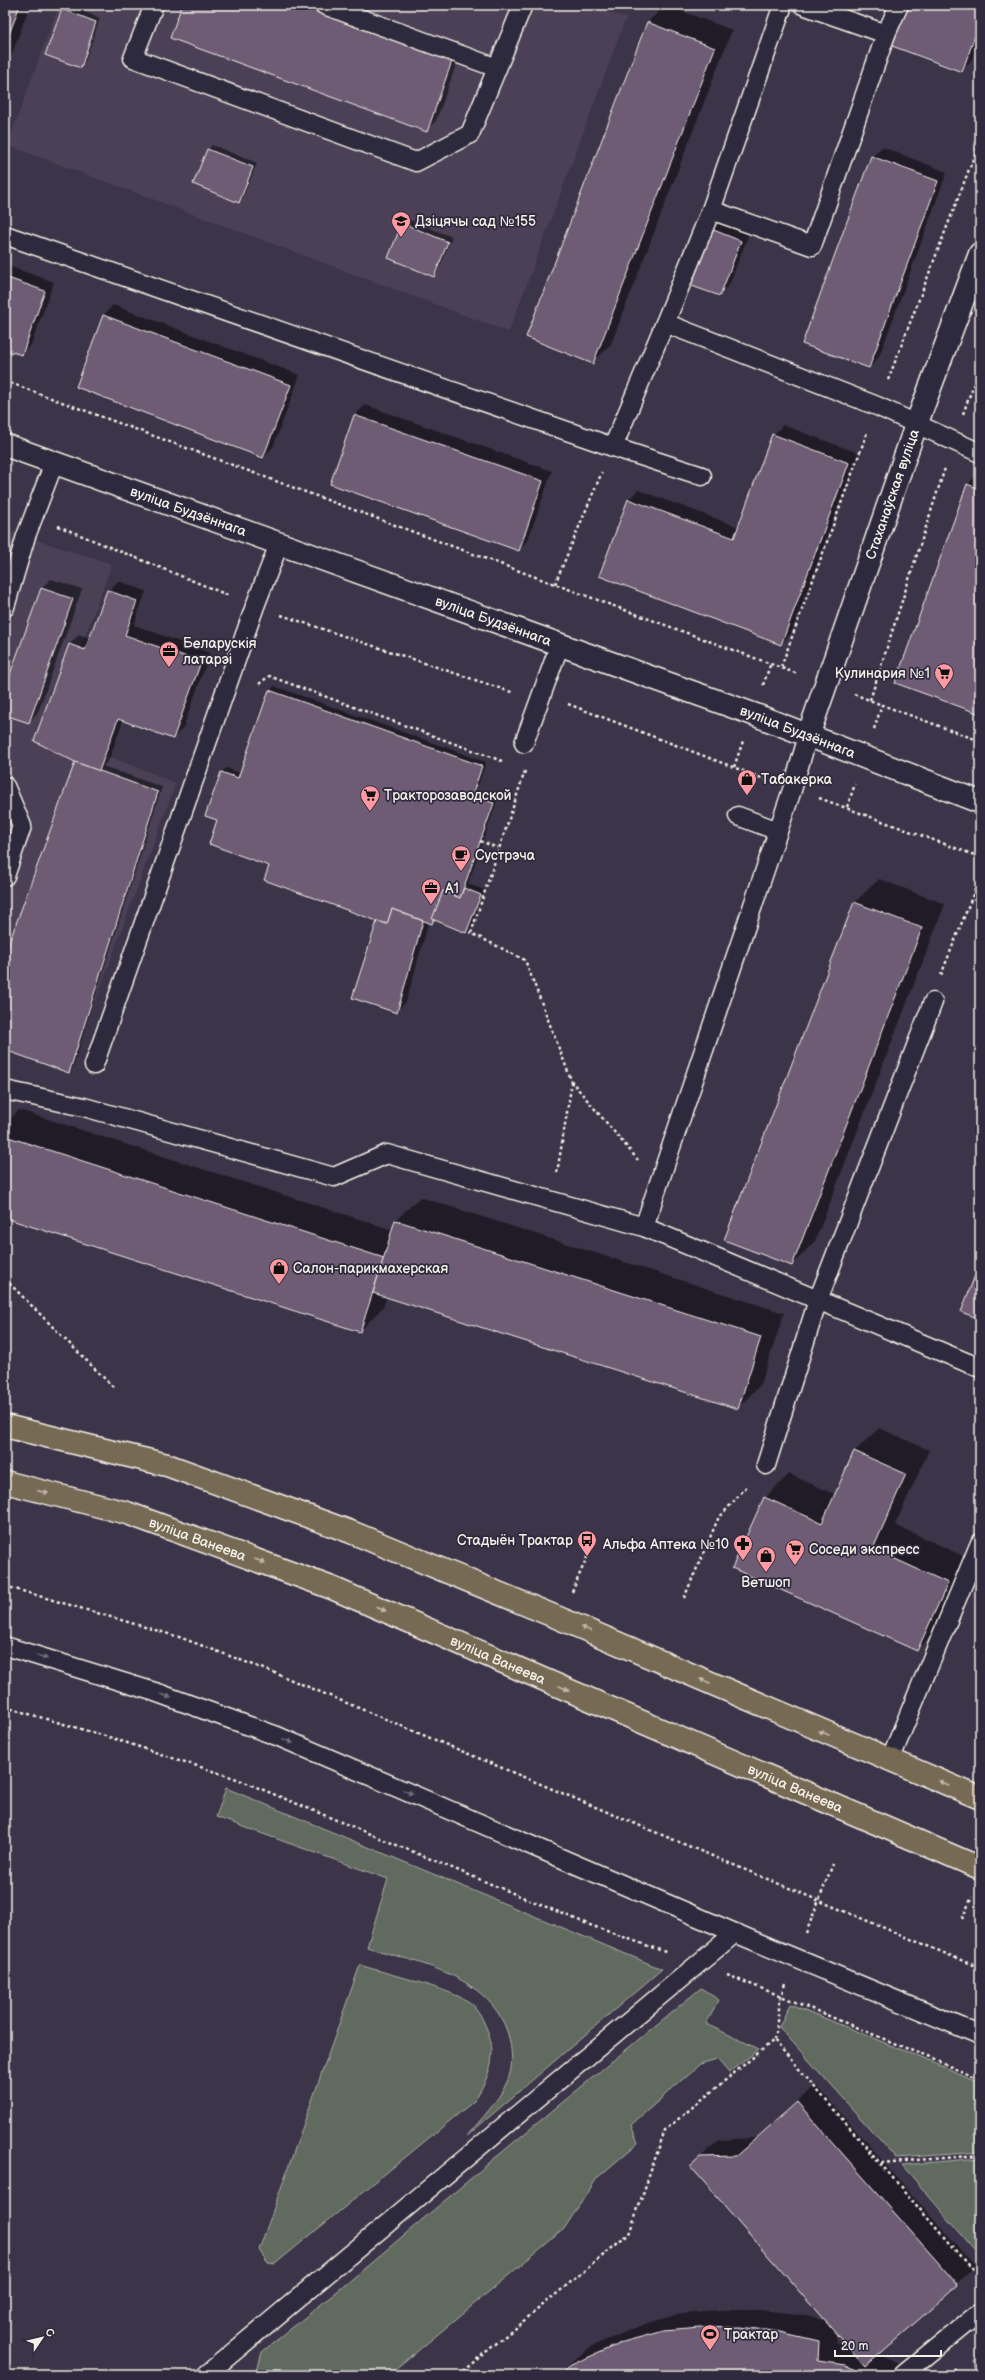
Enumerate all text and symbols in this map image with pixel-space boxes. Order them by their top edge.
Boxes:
school or university icon: Дзіцячы сад №155 [390,210,412,238]
place label: Дзіцячы сад №155 [415,213,536,230]
street label: Стаханаўская вуліца [862,426,923,562]
street label: вуліца Будзённага [128,482,250,540]
street label: вуліца Будзённага [433,592,554,650]
place label: Беларускія латарэі [183,635,257,668]
office icon: Беларускія латарэі [158,640,180,668]
supermarket icon: Кулинария №1 [933,662,955,690]
place label: Кулинария №1 [835,665,930,682]
street label: вуліца Будзённага [738,702,859,762]
shop icon: Табакерка [736,768,758,796]
place label: Табакерка [761,771,833,788]
supermarket icon: Тракторозаводской [359,784,381,812]
place label: Тракторозаводской [384,787,512,804]
cafe icon: Сустрэча [450,844,472,872]
place label: Сустрэча [475,847,536,864]
office icon: A1 [420,877,442,905]
place label: A1 [445,880,459,897]
shop icon: Салон-парикмахерская [268,1257,290,1285]
place label: Салон-парикмахерская [293,1260,448,1277]
one-way arrow [37,1489,49,1495]
street label: вуліца Ванеева [147,1513,249,1565]
bus stop icon: Стадыён Трактар [576,1529,598,1557]
place label: Стадыён Трактар [457,1532,573,1549]
pharmacy icon: Альфа Аптека №10 [732,1533,754,1561]
place label: Альфа Аптека №10 [602,1536,729,1553]
supermarket icon: Соседи экспресс [784,1538,806,1566]
place label: Соседи экспресс [809,1541,920,1558]
shop icon: Ветшоп [755,1545,777,1573]
one-way arrow [254,1559,266,1565]
place label: Ветшоп [741,1574,791,1591]
one-way arrow [375,1606,386,1612]
one-way arrow [579,1626,591,1632]
street label: вуліца Ванеева [448,1632,549,1688]
one-way arrow [37,1655,49,1661]
one-way arrow [699,1678,710,1684]
one-way arrow [559,1686,571,1692]
one-way arrow [161,1694,173,1700]
one-way arrow [818,1729,830,1735]
one-way arrow [283,1738,294,1744]
street label: вуліца Ванеева [745,1760,846,1817]
one-way arrow [939,1780,950,1786]
one-way arrow [402,1790,414,1796]
north arrow [22,2318,62,2358]
sports icon: Трактар [699,2323,721,2351]
text: С [42,2326,57,2340]
place label: Трактар [724,2326,778,2343]
scale bar [835,2332,941,2358]
text: 20 m [841,2339,868,2354]

